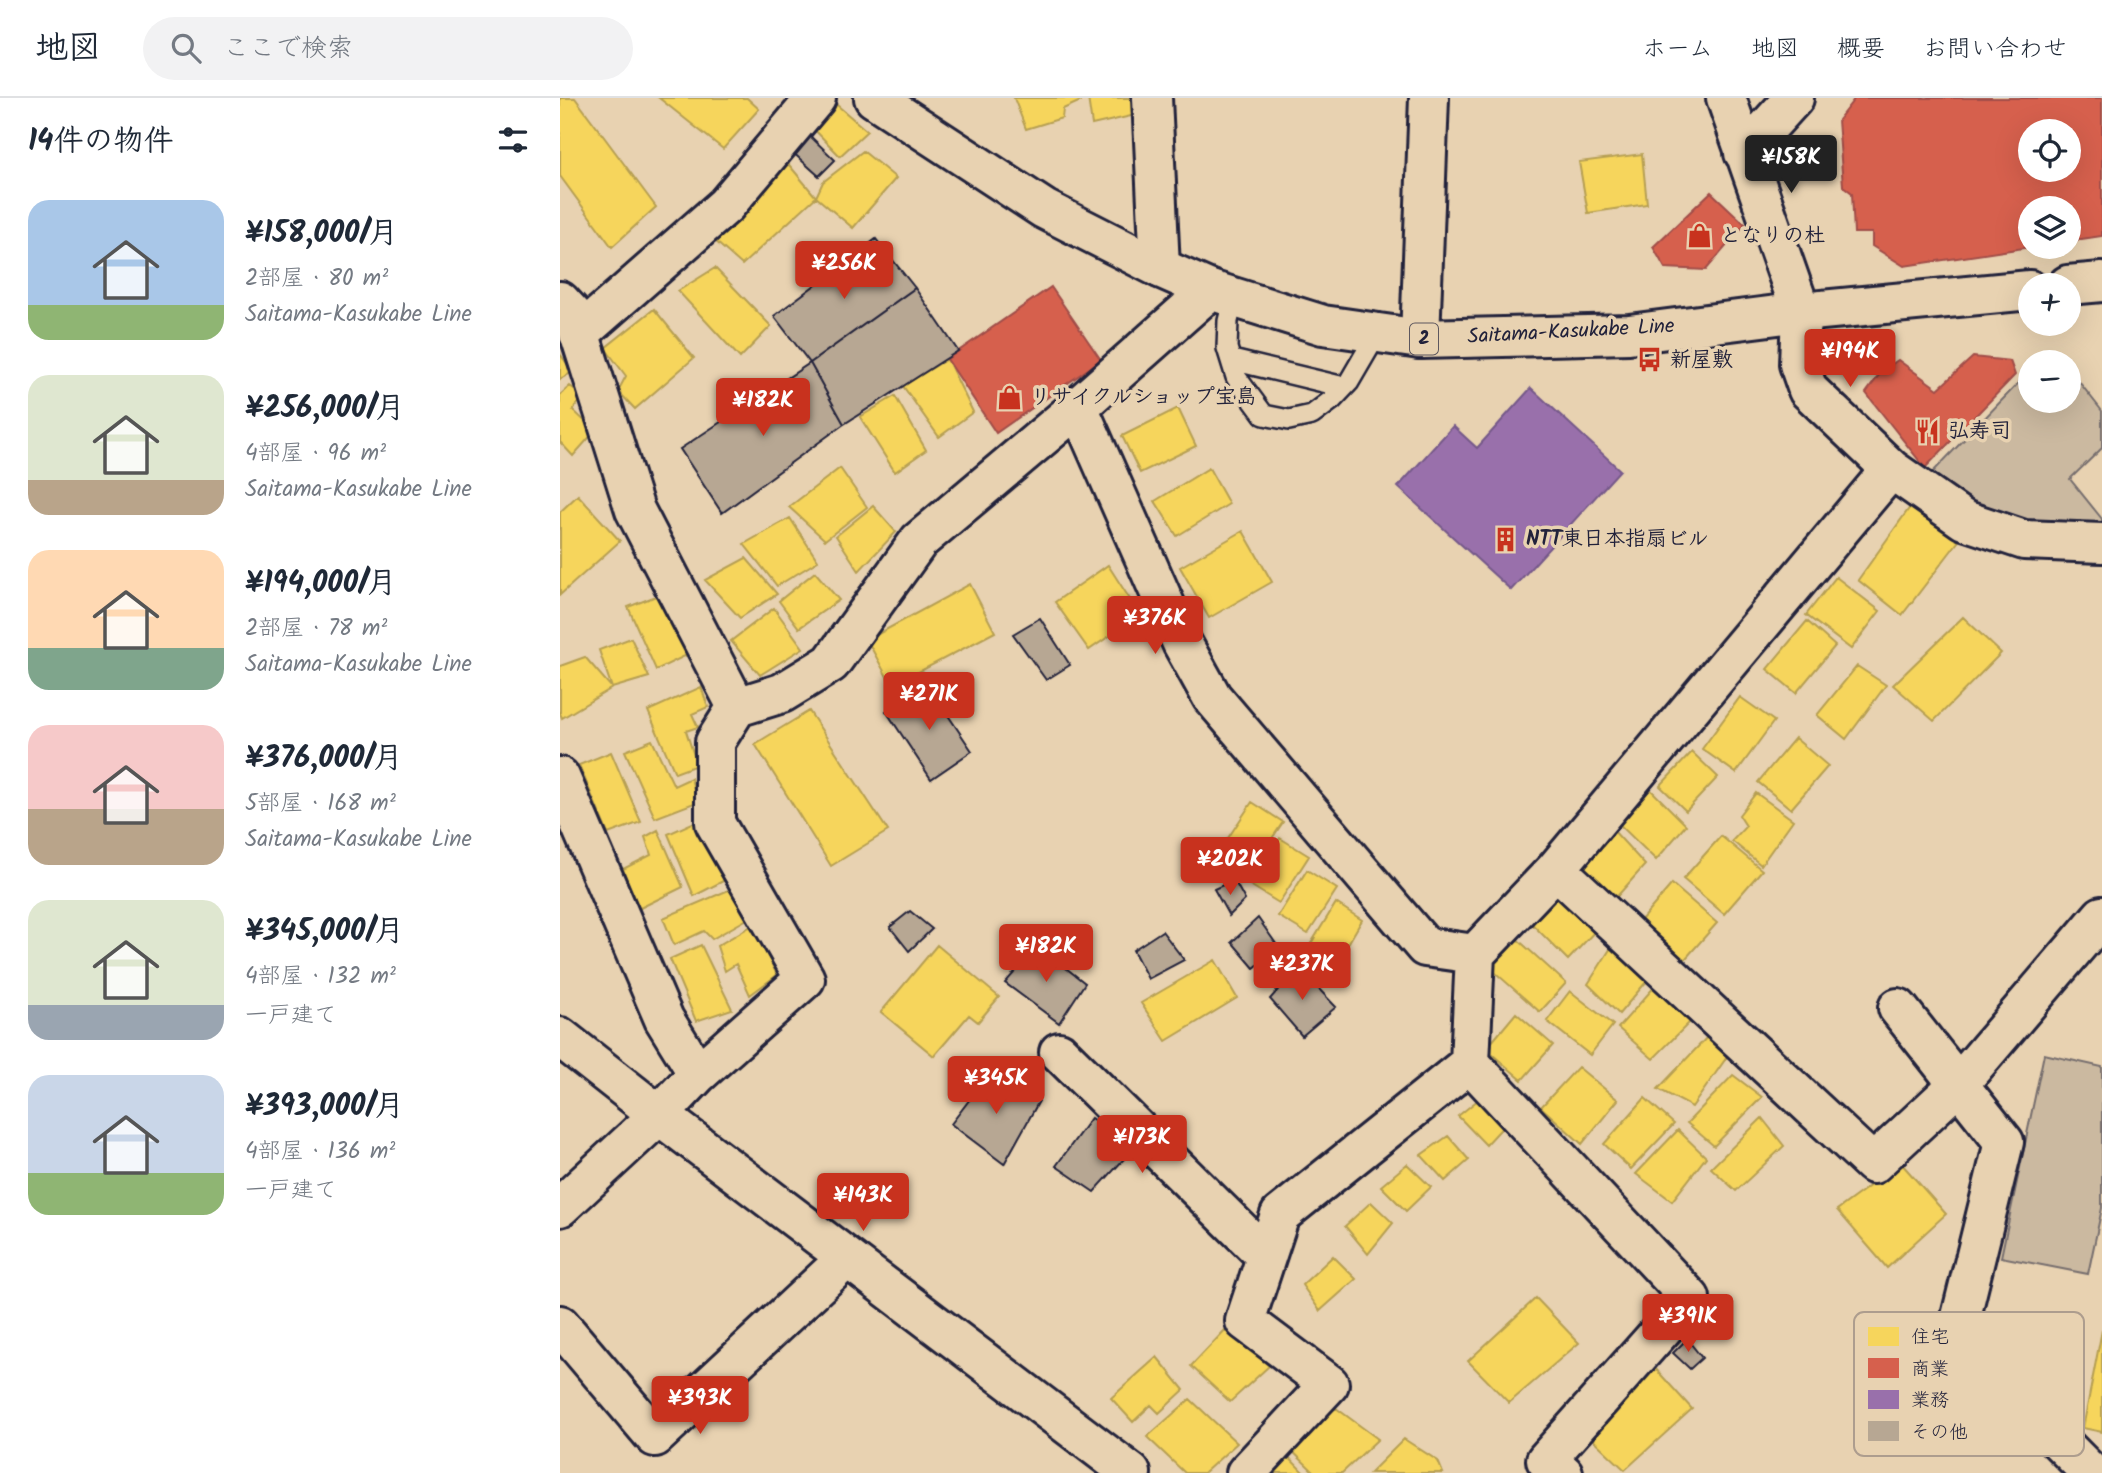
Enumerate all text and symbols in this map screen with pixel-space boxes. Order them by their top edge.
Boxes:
search box [143,17,633,80]
text: 地図 [35,23,101,76]
text: ここで検索 [223,28,353,70]
icon: search [167,29,205,67]
text: ホーム [1642,30,1713,69]
text: 地図 [1751,30,1799,69]
text: 概要 [1837,30,1885,69]
text: お問い合わせ [1923,30,2067,69]
text: 14件の物件 [28,118,173,166]
map controls [2018,119,2081,413]
button: locate [2018,119,2081,182]
icon: filters [494,121,532,159]
pin: ¥158K [1742,136,1840,195]
text: ¥158K [1761,140,1821,176]
button: layers [2018,196,2081,259]
text: ¥158,000/月 [245,210,398,258]
place label: となりの杜 [1720,220,1825,253]
shop icon: となりの杜 [1686,222,1714,250]
icon: home [84,228,168,312]
pin: ¥256K [795,242,893,301]
text: ¥256K [811,246,877,282]
text: 2部屋 · 80 m² [245,261,388,297]
button: + [2018,273,2081,336]
text: Saitama-Kasukabe Line [245,297,472,333]
street label: Saitama-Kasukabe Line [1467,310,1676,354]
road number: 2 [1410,324,1438,354]
pin: ¥194K [1801,330,1899,389]
text: ¥194K [1820,334,1880,370]
place label: 新屋敷 [1670,344,1733,377]
bus stop icon: 新屋敷 [1636,346,1664,374]
button: − [2018,350,2081,413]
pin: ¥182K [714,378,812,438]
place label: リサイクルショップ宝島 [1030,381,1257,414]
text: ¥182K [732,383,794,419]
shop icon: リサイクルショップ宝島 [996,383,1024,411]
text: ¥256,000/月 [245,385,405,433]
icon: home [84,403,168,487]
place label: 弘寿司 [1948,415,2011,448]
restaurant icon: 弘寿司 [1914,417,1942,445]
text: 4部屋 · 96 m² [245,436,386,472]
text: Saitama-Kasukabe Line [245,472,472,508]
place label: NTT東日本指扇ビル [1526,523,1709,556]
building icon: NTT東日本指扇ビル [1492,525,1520,553]
text: ¥194,000/月 [245,560,397,608]
icon: home [84,578,168,662]
pin: ¥376K [1106,596,1204,656]
text: ¥376K [1123,601,1187,637]
text: 2部屋 · 78 m² [245,611,387,647]
text: Saitama-Kasukabe Line [245,647,472,683]
pin: ¥271K [880,672,978,732]
text: ¥271K [899,677,959,713]
text: ¥376,000/月 [245,735,403,783]
icon: home [84,753,168,837]
text: 5部屋 · 168 m² [245,786,396,822]
text: Saitama-Kasukabe Line [245,822,472,858]
pin: ¥202K [1181,838,1279,897]
text: ¥202K [1197,842,1263,878]
text: ¥345,000/月 [245,908,404,956]
pin: ¥182K [997,924,1095,984]
icon: home [84,928,168,1012]
text: ¥182K [1015,929,1077,965]
pin: ¥237K [1253,942,1351,1002]
text: ¥237K [1270,947,1334,983]
text: 4部屋 · 132 m² [245,959,396,995]
text: 一戸建て [245,998,337,1034]
pin: ¥345K [947,1056,1045,1116]
text: ¥345K [964,1061,1028,1097]
text: ¥393,000/月 [245,1083,404,1131]
icon: home [84,1103,168,1187]
pin: ¥173K [1093,1116,1191,1175]
text: ¥173K [1113,1120,1171,1156]
text: 4部屋 · 136 m² [245,1134,395,1170]
text: 一戸建て [245,1173,337,1209]
pin: ¥143K [814,1174,912,1233]
text: ¥143K [833,1178,893,1214]
pin: ¥391K [1639,1294,1737,1354]
text: ¥391K [1658,1299,1718,1335]
legend [1854,1312,2084,1456]
text: 住宅 [1911,1323,1949,1353]
text: 商業 [1911,1355,1949,1385]
pin: ¥393K [651,1376,749,1436]
text: ¥393K [668,1381,732,1417]
text: 業務 [1911,1386,1949,1416]
text: その他 [1911,1418,1968,1448]

